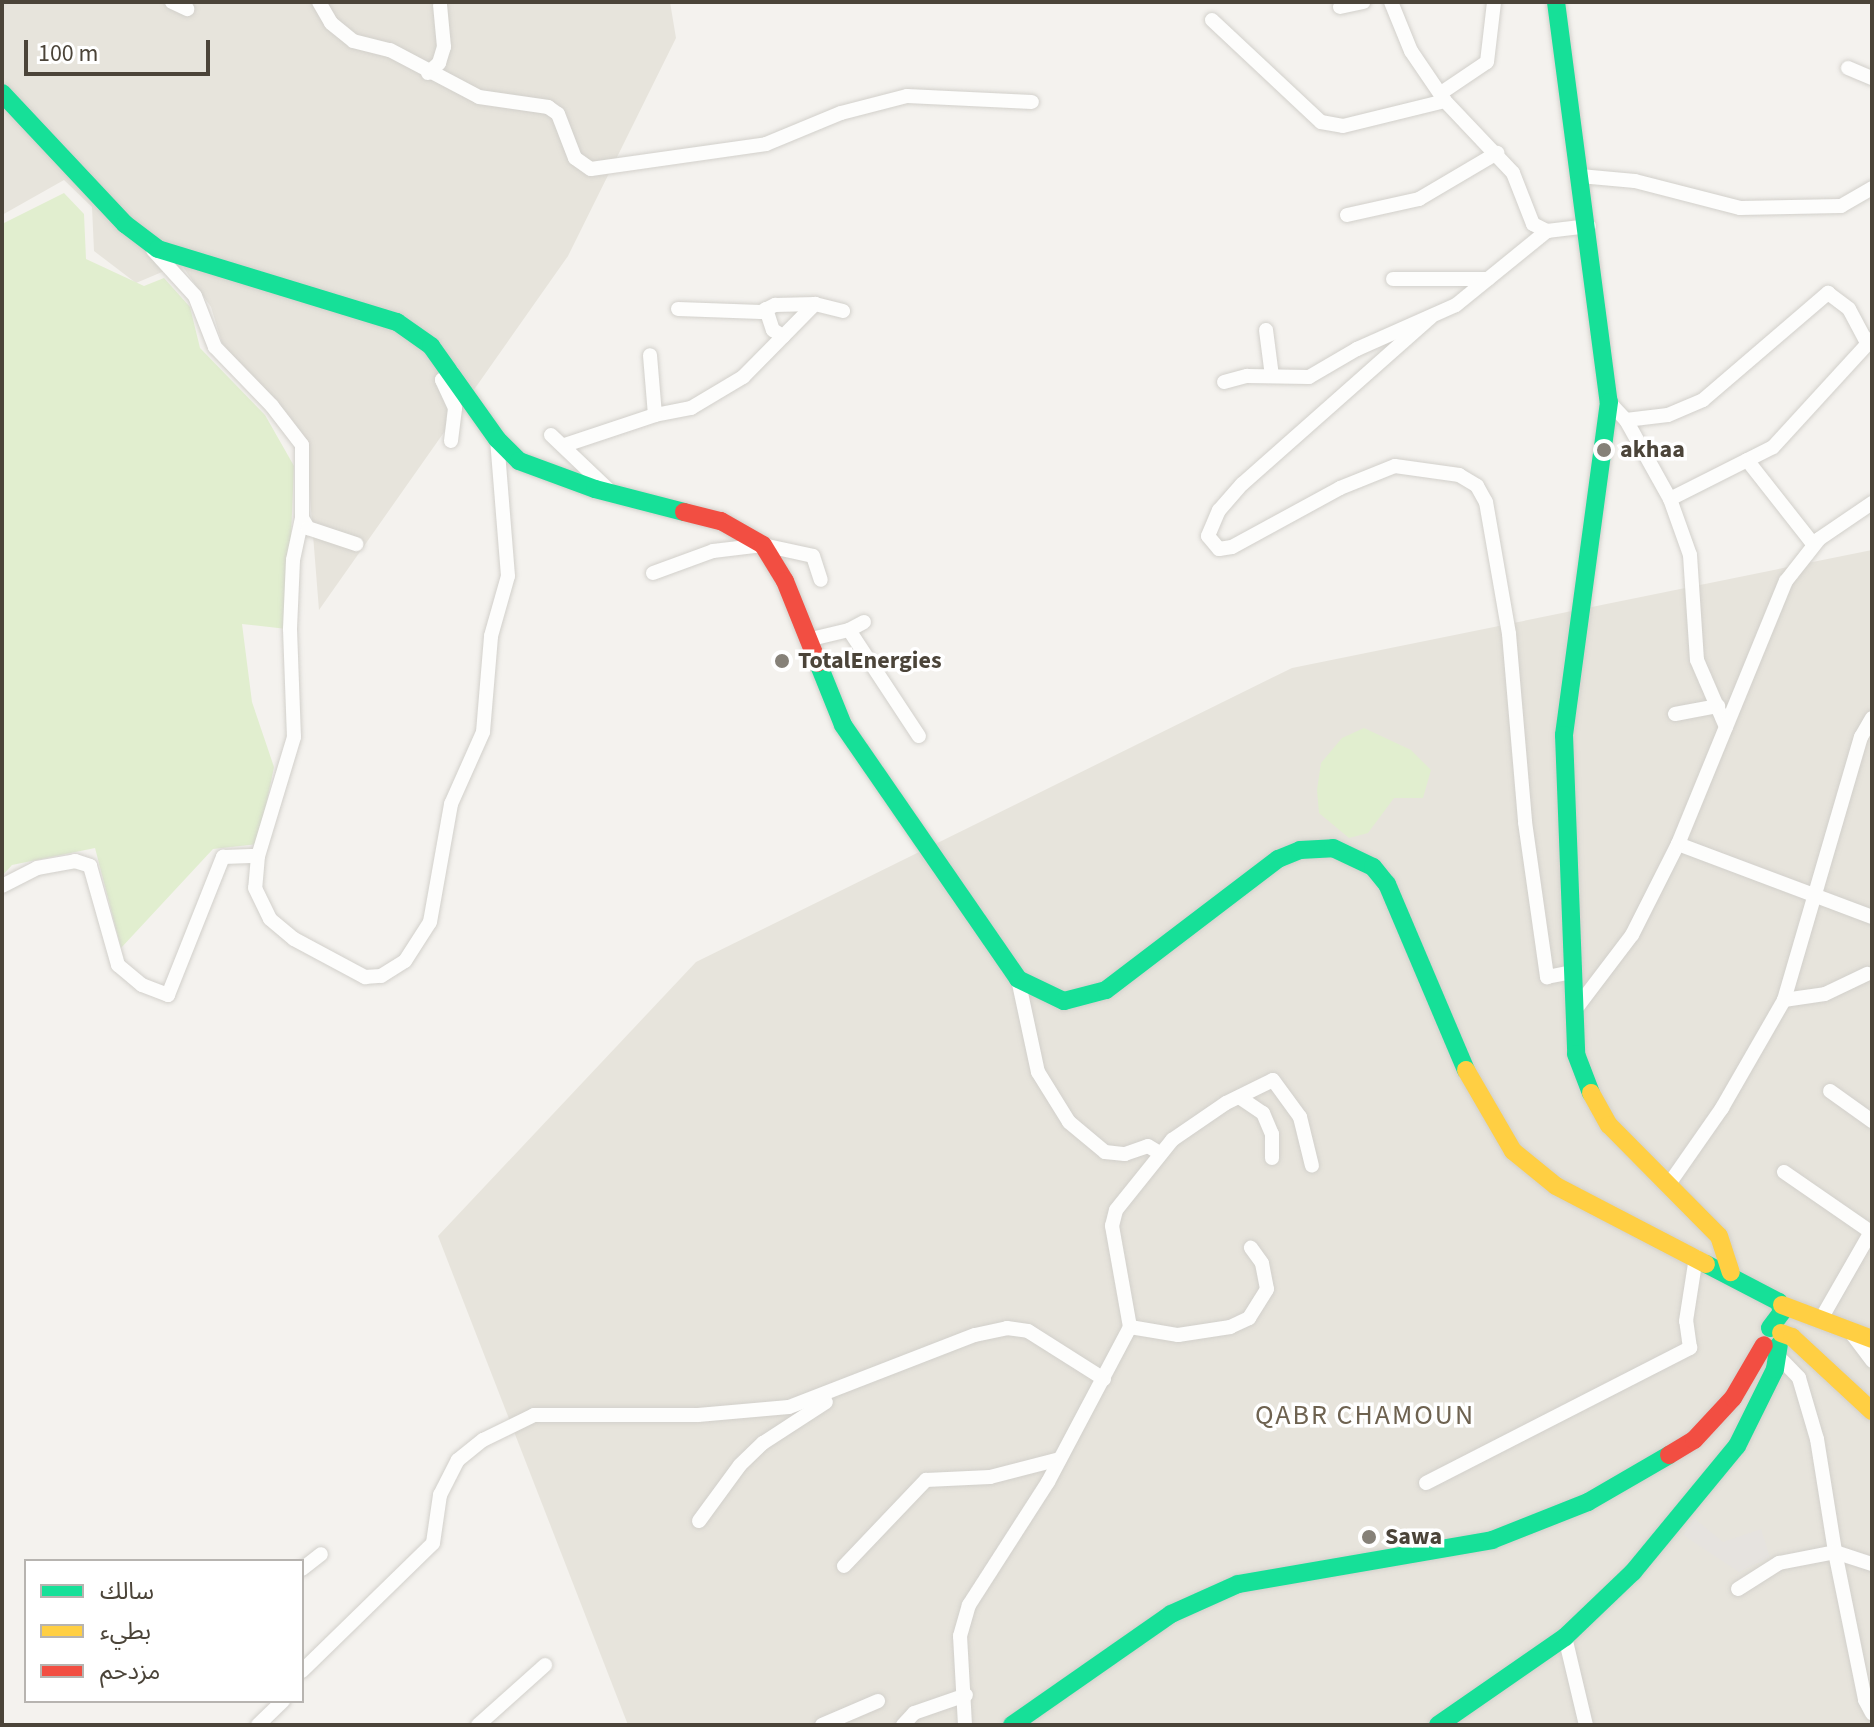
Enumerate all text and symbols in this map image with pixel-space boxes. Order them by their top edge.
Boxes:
scale bar [28,24,214,74]
text: 100 m [38,36,98,71]
place label: akhaa [1620,436,1685,464]
marker: akhaa [1595,441,1613,459]
place label: TotalEnergies [798,647,942,675]
marker: TotalEnergies [773,652,791,670]
district label: QABR CHAMOUN [1255,1398,1475,1432]
place label: Sawa [1385,1523,1442,1551]
marker: Sawa [1360,1528,1378,1546]
legend [24,1559,304,1703]
text: سالك [100,1574,154,1609]
text: بطيء [100,1614,151,1649]
text: مزدحم [100,1654,160,1689]

